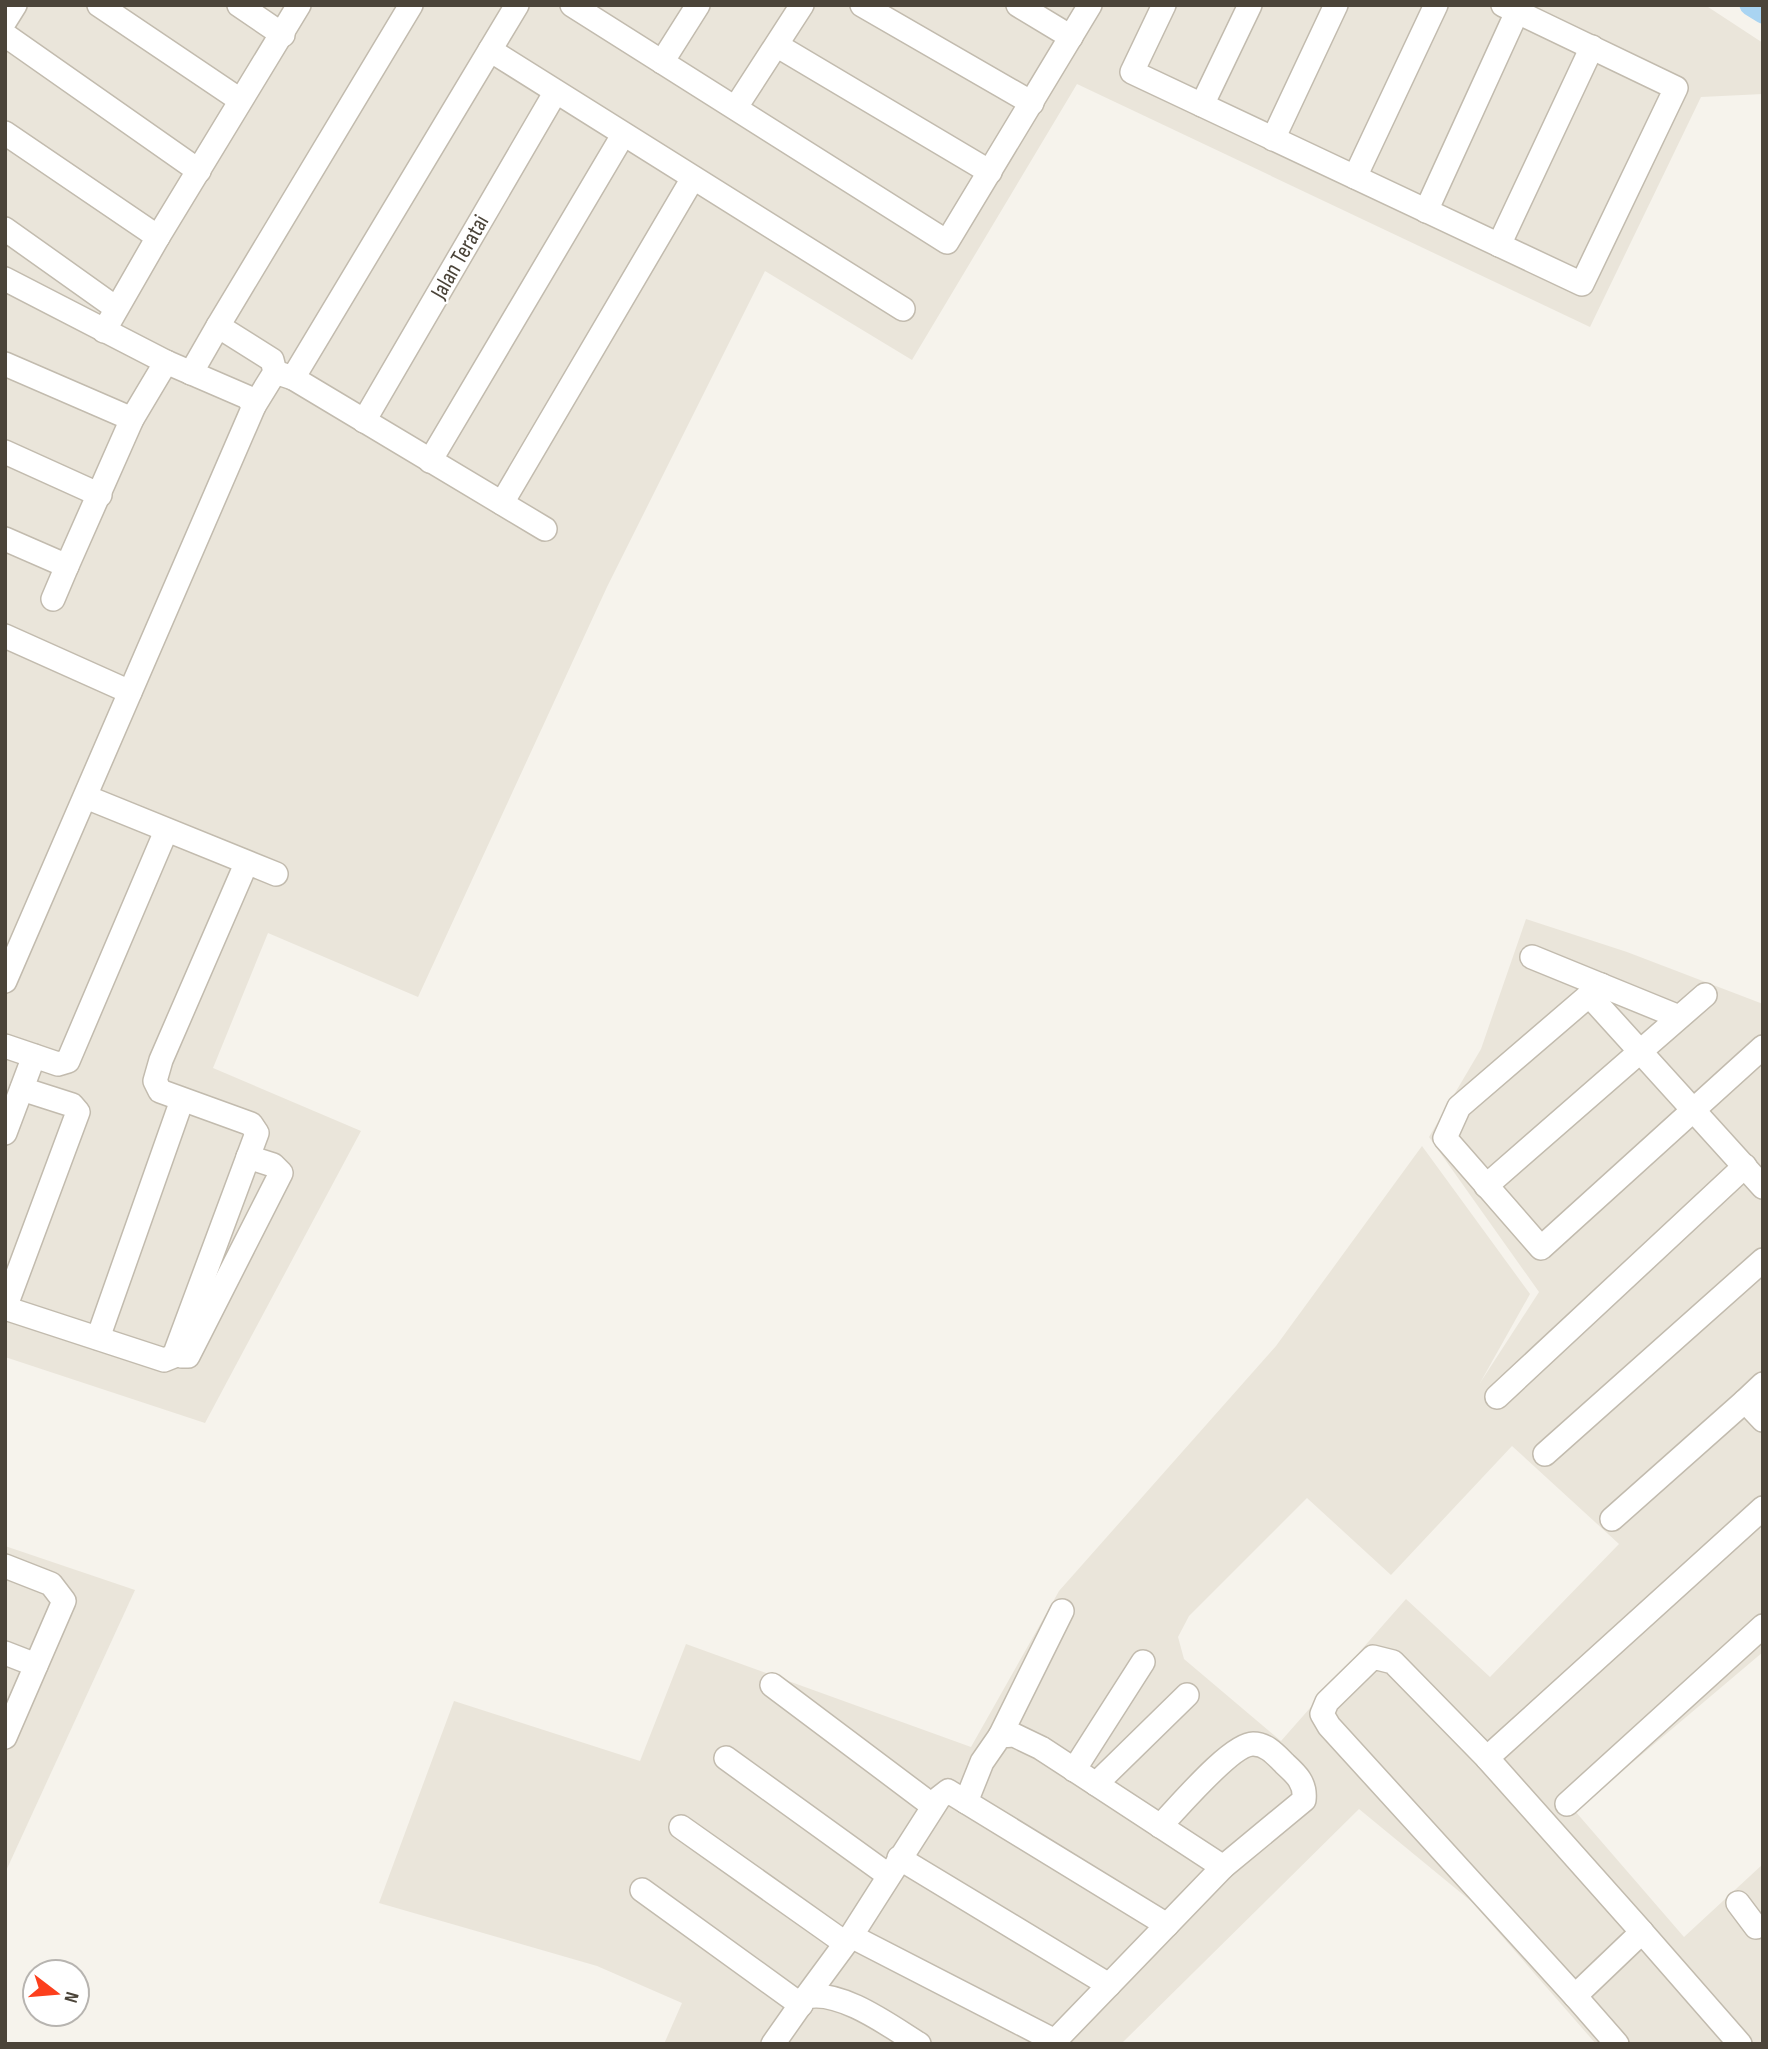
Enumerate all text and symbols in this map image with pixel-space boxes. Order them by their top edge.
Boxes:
street label: Jalan Teratai [424,210,495,305]
north arrow [21,1958,91,2028]
text: N [58,1989,83,2005]

